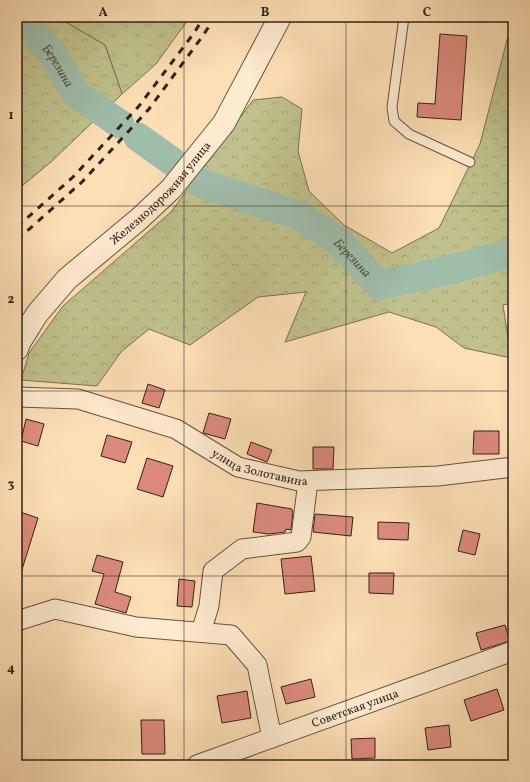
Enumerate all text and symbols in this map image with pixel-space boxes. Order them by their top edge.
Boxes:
text: A [98,4,108,22]
text: B [261,4,270,22]
text: C [423,4,431,22]
water label: Березина [38,40,77,91]
text: 1 [8,107,14,125]
street label: Железнодорожная улица [107,138,215,249]
water label: Березина [329,235,374,282]
text: 2 [8,291,15,309]
street label: улица Золотавина [208,446,308,490]
text: 3 [8,476,15,494]
text: 4 [7,660,15,678]
street label: Советская улица [310,686,401,732]

